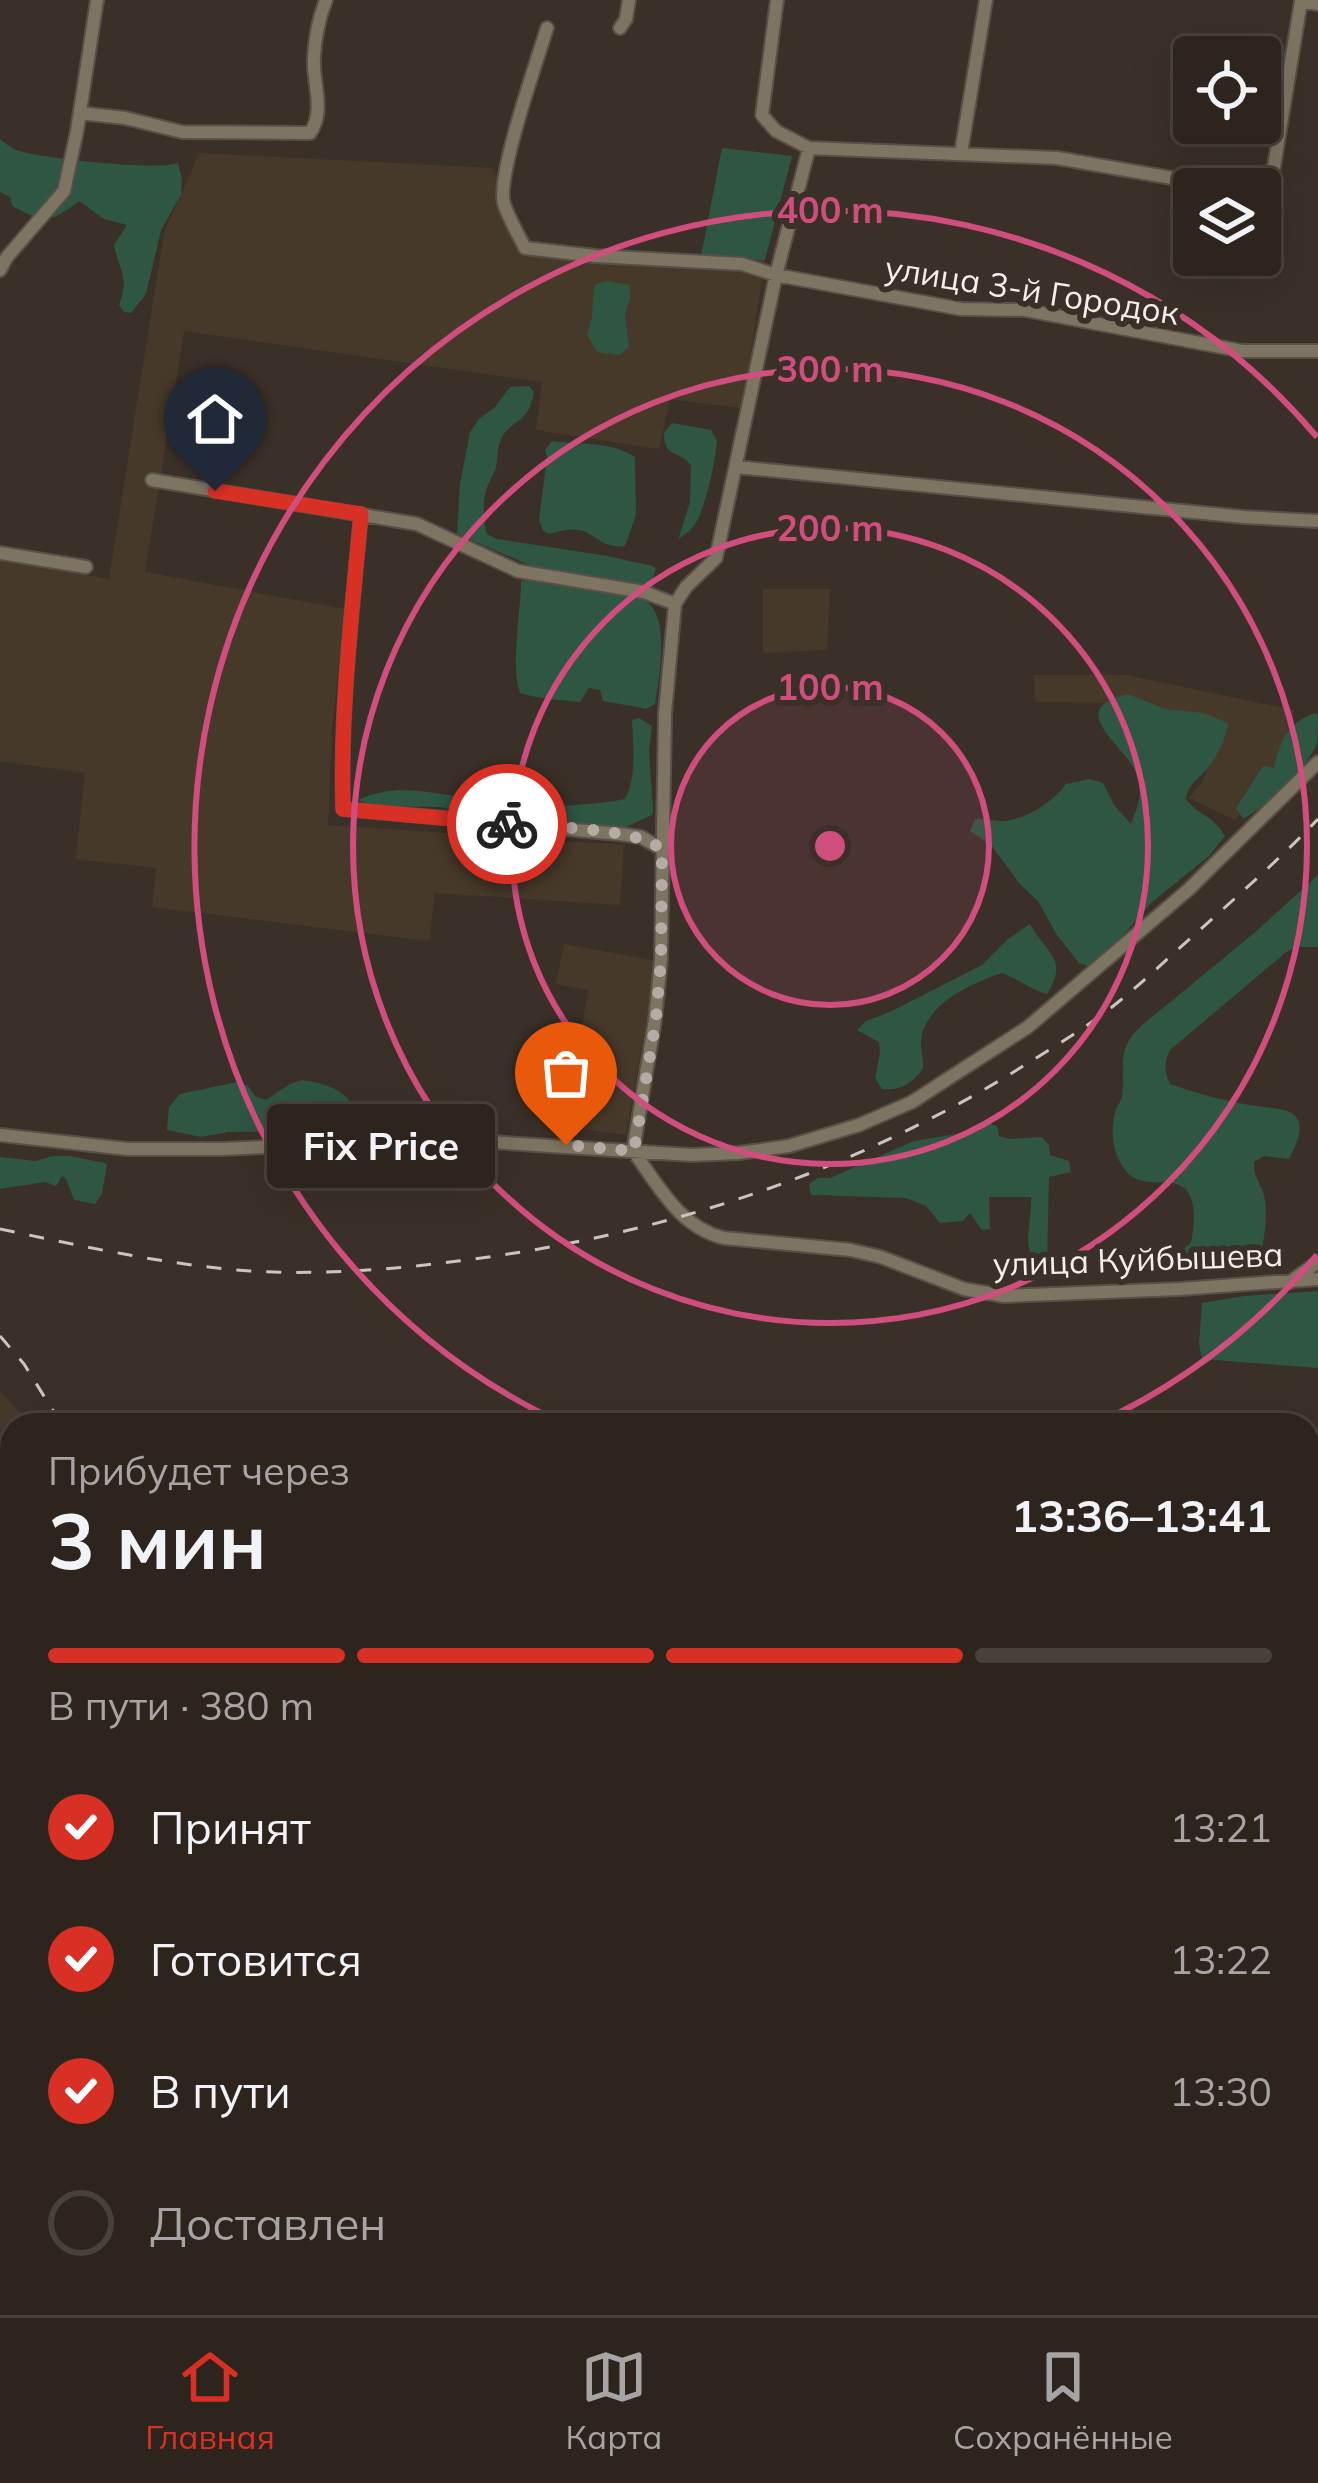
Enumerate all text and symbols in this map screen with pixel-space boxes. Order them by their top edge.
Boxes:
map controls [1173,36,1281,276]
button: locate [1173,36,1281,144]
button: layers [1173,168,1281,276]
text: 400 m [776,187,884,232]
street label: улица 3-й Городок [882,246,1182,333]
text: 300 m [776,346,884,391]
pin [164,368,266,491]
icon: home [182,386,248,452]
text: 200 m [776,505,884,550]
text: 100 m [776,664,884,709]
courier [447,764,567,884]
icon: bike [474,791,540,857]
centre of rings [809,825,851,867]
pin [515,1022,617,1145]
icon: bag [533,1040,599,1106]
callout: Fix Price [266,1103,494,1187]
text: Fix Price [303,1121,459,1170]
street label: улица Куйбышева [992,1233,1284,1284]
text: Прибудет через [48,1446,350,1495]
text: 13:36–13:41 [1011,1487,1272,1543]
text: 3 мин [48,1491,267,1589]
text: В пути · 380 m [48,1681,314,1730]
icon: check [48,1794,114,1860]
text: Принят [150,1799,311,1855]
text: 13:21 [1170,1803,1272,1852]
icon: check [48,1926,114,1992]
text: Готовится [150,1931,362,1987]
text: 13:22 [1170,1935,1272,1984]
icon: check [48,2058,114,2124]
text: В пути [150,2063,291,2119]
text: 13:30 [1170,2067,1272,2116]
text: Доставлен [150,2195,386,2251]
tab: Главная [145,2344,275,2457]
tab: Карта [565,2344,662,2457]
tab: Сохранённые [953,2344,1173,2457]

